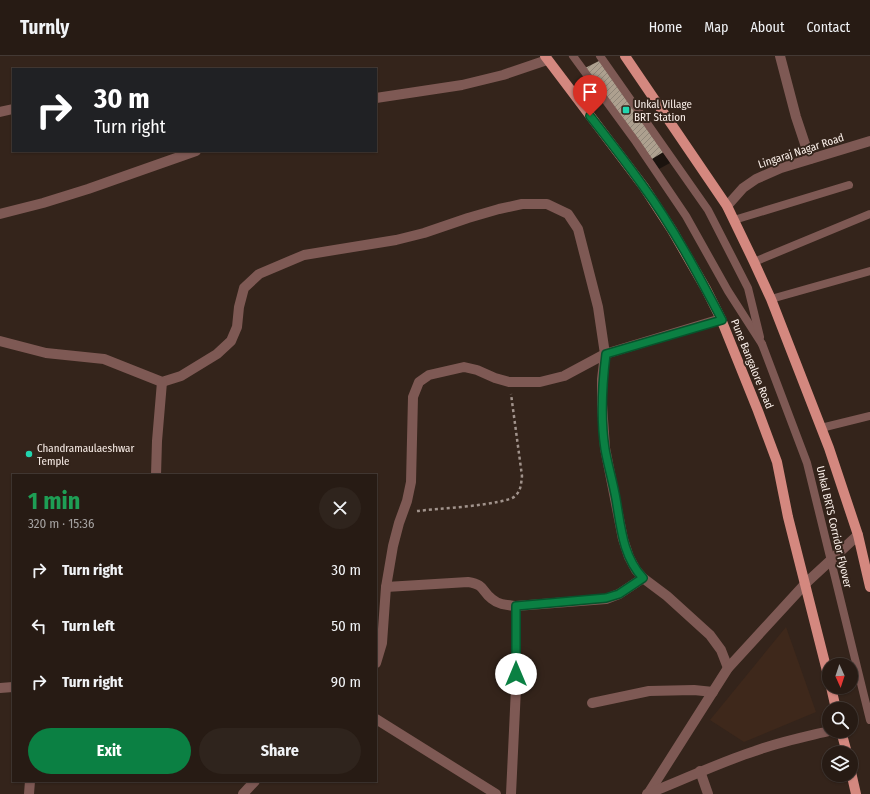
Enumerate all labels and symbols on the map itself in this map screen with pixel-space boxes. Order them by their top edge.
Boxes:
pin [573,75,607,116]
place label: Unkal Village BRT Station [634,98,692,124]
marker: Unkal Village BRT Station [621,105,631,115]
street label: Lingaraj Nagar Road [756,131,846,171]
street label: Pune Bangalore Road [728,317,776,411]
place label: Chandramaulaeshwar Temple [37,442,134,468]
marker: Chandramaulaeshwar Temple [24,449,34,459]
street label: Unkal BRTS Corridor Flyover [814,465,854,589]
position arrow [495,653,537,695]
north arrow [822,658,858,694]

